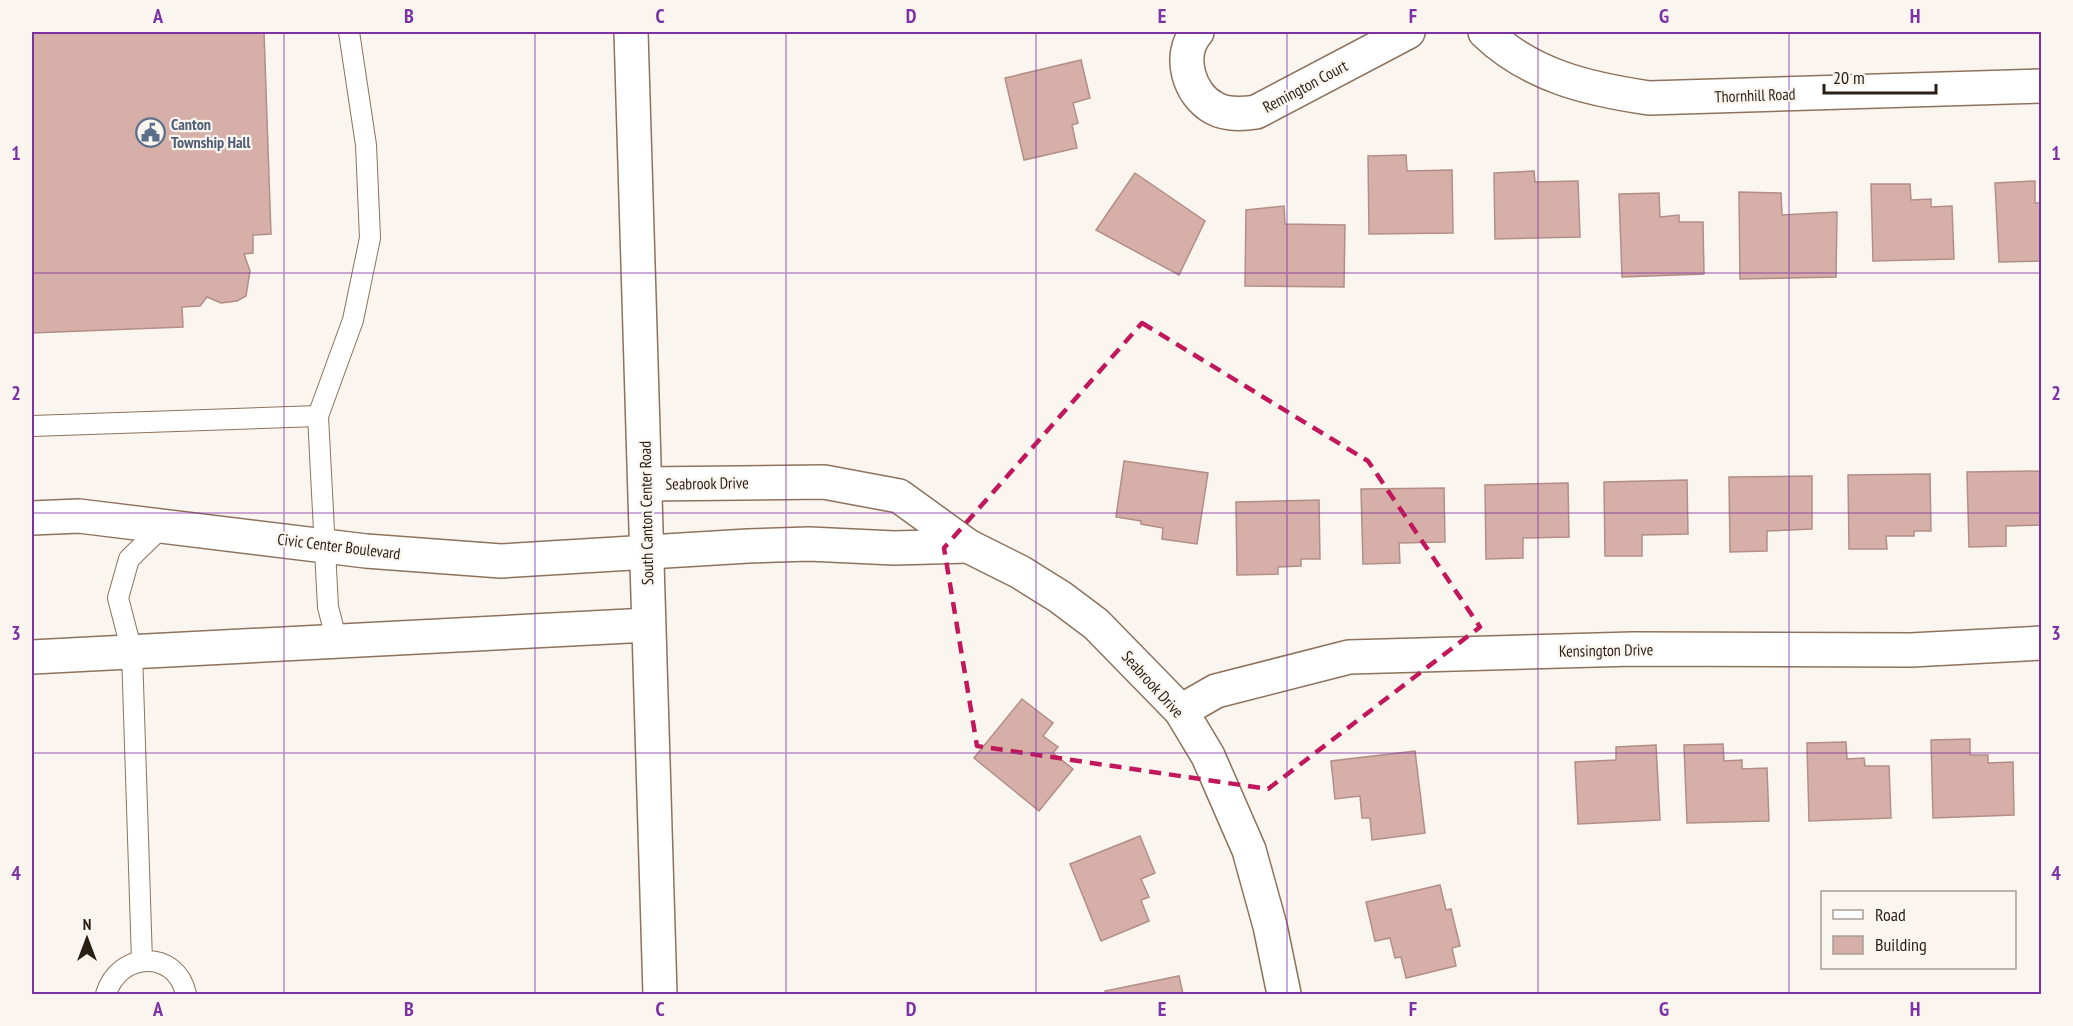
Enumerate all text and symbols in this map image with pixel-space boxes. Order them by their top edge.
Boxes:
text: A [152,3,164,29]
text: B [404,3,414,29]
text: C [655,3,665,29]
text: D [906,3,917,29]
text: E [1158,3,1166,29]
text: F [1409,3,1417,29]
text: G [1659,3,1669,29]
text: H [1910,3,1920,29]
street label: Remington Court [1259,55,1351,117]
scale bar [1824,57,1936,95]
text: 20 m [1833,66,1865,89]
street label: Thornhill Road [1714,84,1796,106]
place label: Canton Township Hall [171,114,250,152]
public building icon: Canton Township Hall [134,117,166,149]
text: 1 [11,140,21,166]
text: 1 [2051,140,2061,166]
text: 2 [11,380,21,406]
text: 2 [2051,380,2061,406]
street label: South Canton Center Road [635,441,657,585]
street label: Seabrook Drive [665,472,749,494]
street label: Civic Center Boulevard [276,529,402,563]
text: 3 [11,620,21,646]
text: 3 [2051,620,2061,646]
street label: Kensington Drive [1559,639,1653,661]
street label: Seabrook Drive [1118,646,1188,722]
text: 4 [11,860,21,886]
text: 4 [2051,860,2061,886]
legend [1821,891,2016,969]
text: Road [1875,903,1906,926]
north arrow [57,909,117,969]
text: N [83,914,91,934]
text: Building [1875,933,1927,956]
text: A [152,996,164,1022]
text: B [404,996,414,1022]
text: C [655,996,665,1022]
text: D [906,996,917,1022]
text: E [1158,996,1166,1022]
text: F [1409,996,1417,1022]
text: G [1659,996,1669,1022]
text: H [1910,996,1920,1022]

